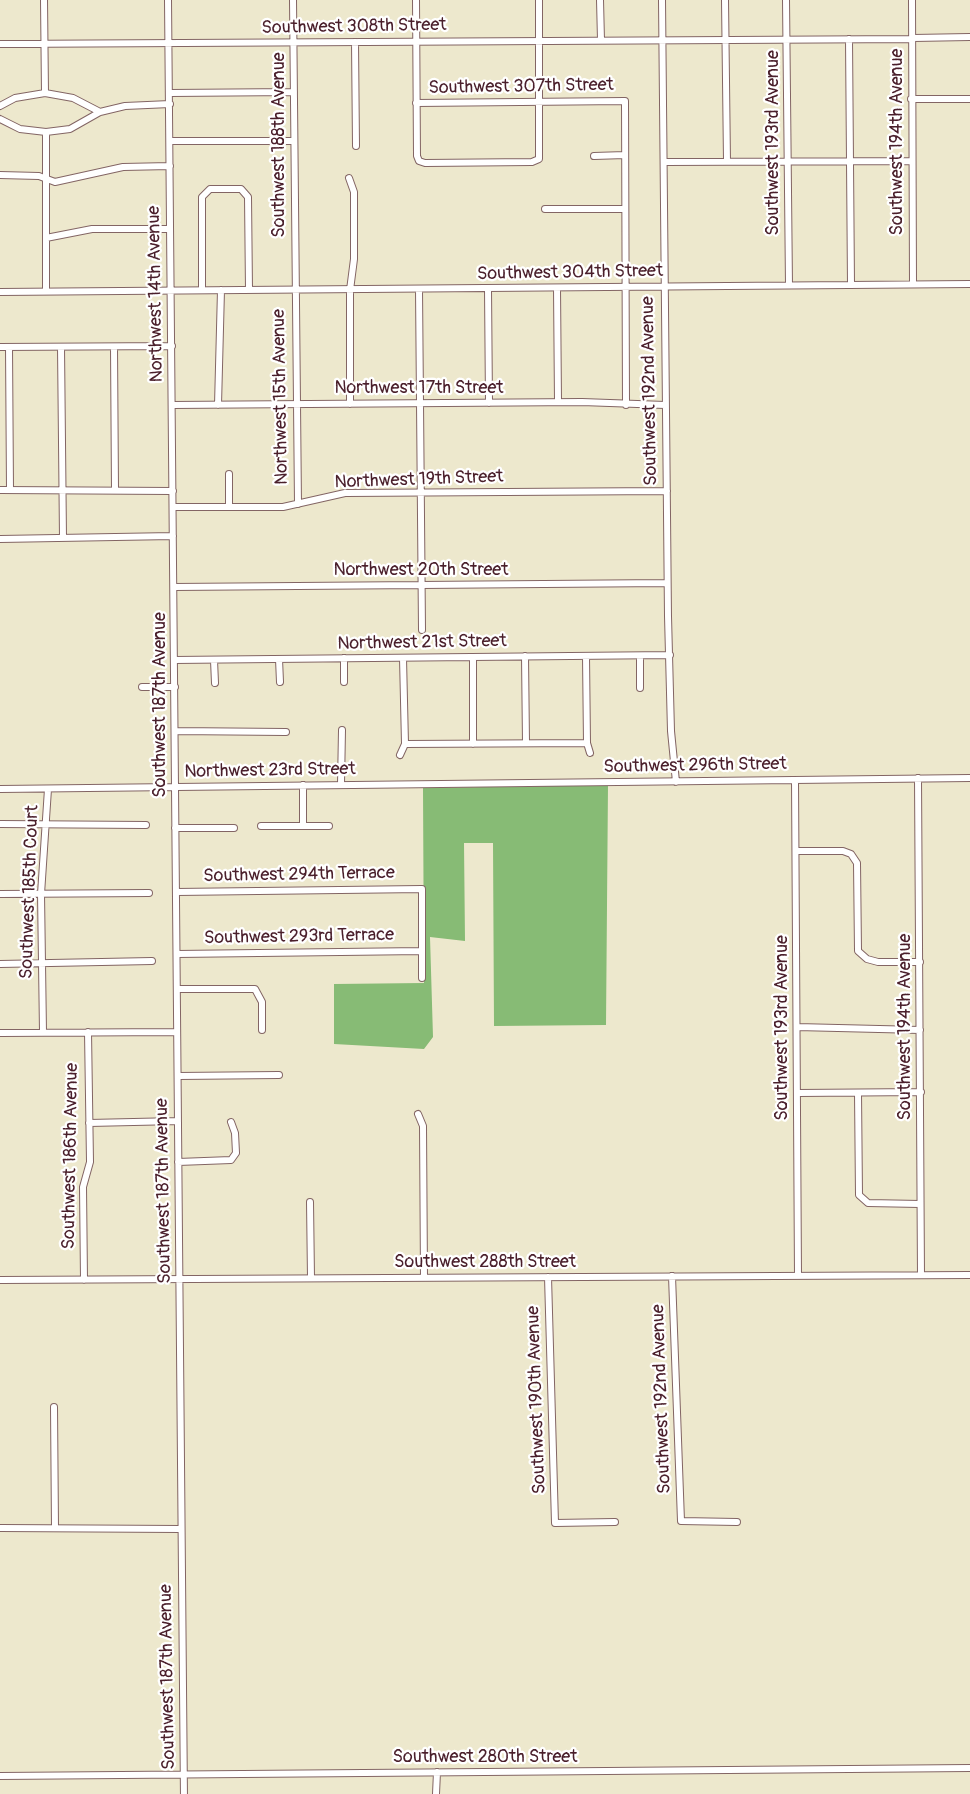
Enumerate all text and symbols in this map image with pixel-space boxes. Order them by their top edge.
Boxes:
street label: Southwest 308th Street [261,15,447,39]
street label: Southwest 194th Avenue [886,49,908,235]
street label: Southwest 193rd Avenue [762,50,784,236]
street label: Southwest 188th Avenue [268,52,290,238]
street label: Southwest 307th Street [428,75,614,99]
street label: Northwest 14th Avenue [144,206,168,382]
street label: Southwest 304th Street [477,261,663,285]
street label: Southwest 192nd Avenue [638,296,662,486]
street label: Northwest 15th Avenue [269,309,293,485]
street label: Northwest 17th Street [334,377,504,399]
street label: Northwest 19th Street [334,466,504,494]
street label: Northwest 20th Street [334,559,508,581]
street label: Southwest 187th Avenue [149,612,171,798]
street label: Northwest 21st Street [337,631,507,655]
street label: Southwest 296th Street [603,754,787,778]
street label: Northwest 23rd Street [184,759,356,783]
street label: Southwest 185th Court [16,805,44,979]
street label: Southwest 294th Terrace [203,863,395,887]
street label: Southwest 293rd Terrace [204,925,394,949]
street label: Southwest 194th Avenue [894,934,916,1120]
street label: Southwest 193rd Avenue [771,935,793,1121]
street label: Southwest 186th Avenue [59,1062,83,1250]
street label: Southwest 187th Avenue [152,1098,176,1284]
street label: Southwest 288th Street [394,1251,576,1273]
street label: Southwest 192nd Avenue [648,1304,676,1494]
street label: Southwest 190th Avenue [523,1305,551,1495]
street label: Southwest 187th Avenue [156,1584,180,1770]
street label: Southwest 280th Street [393,1746,577,1768]

